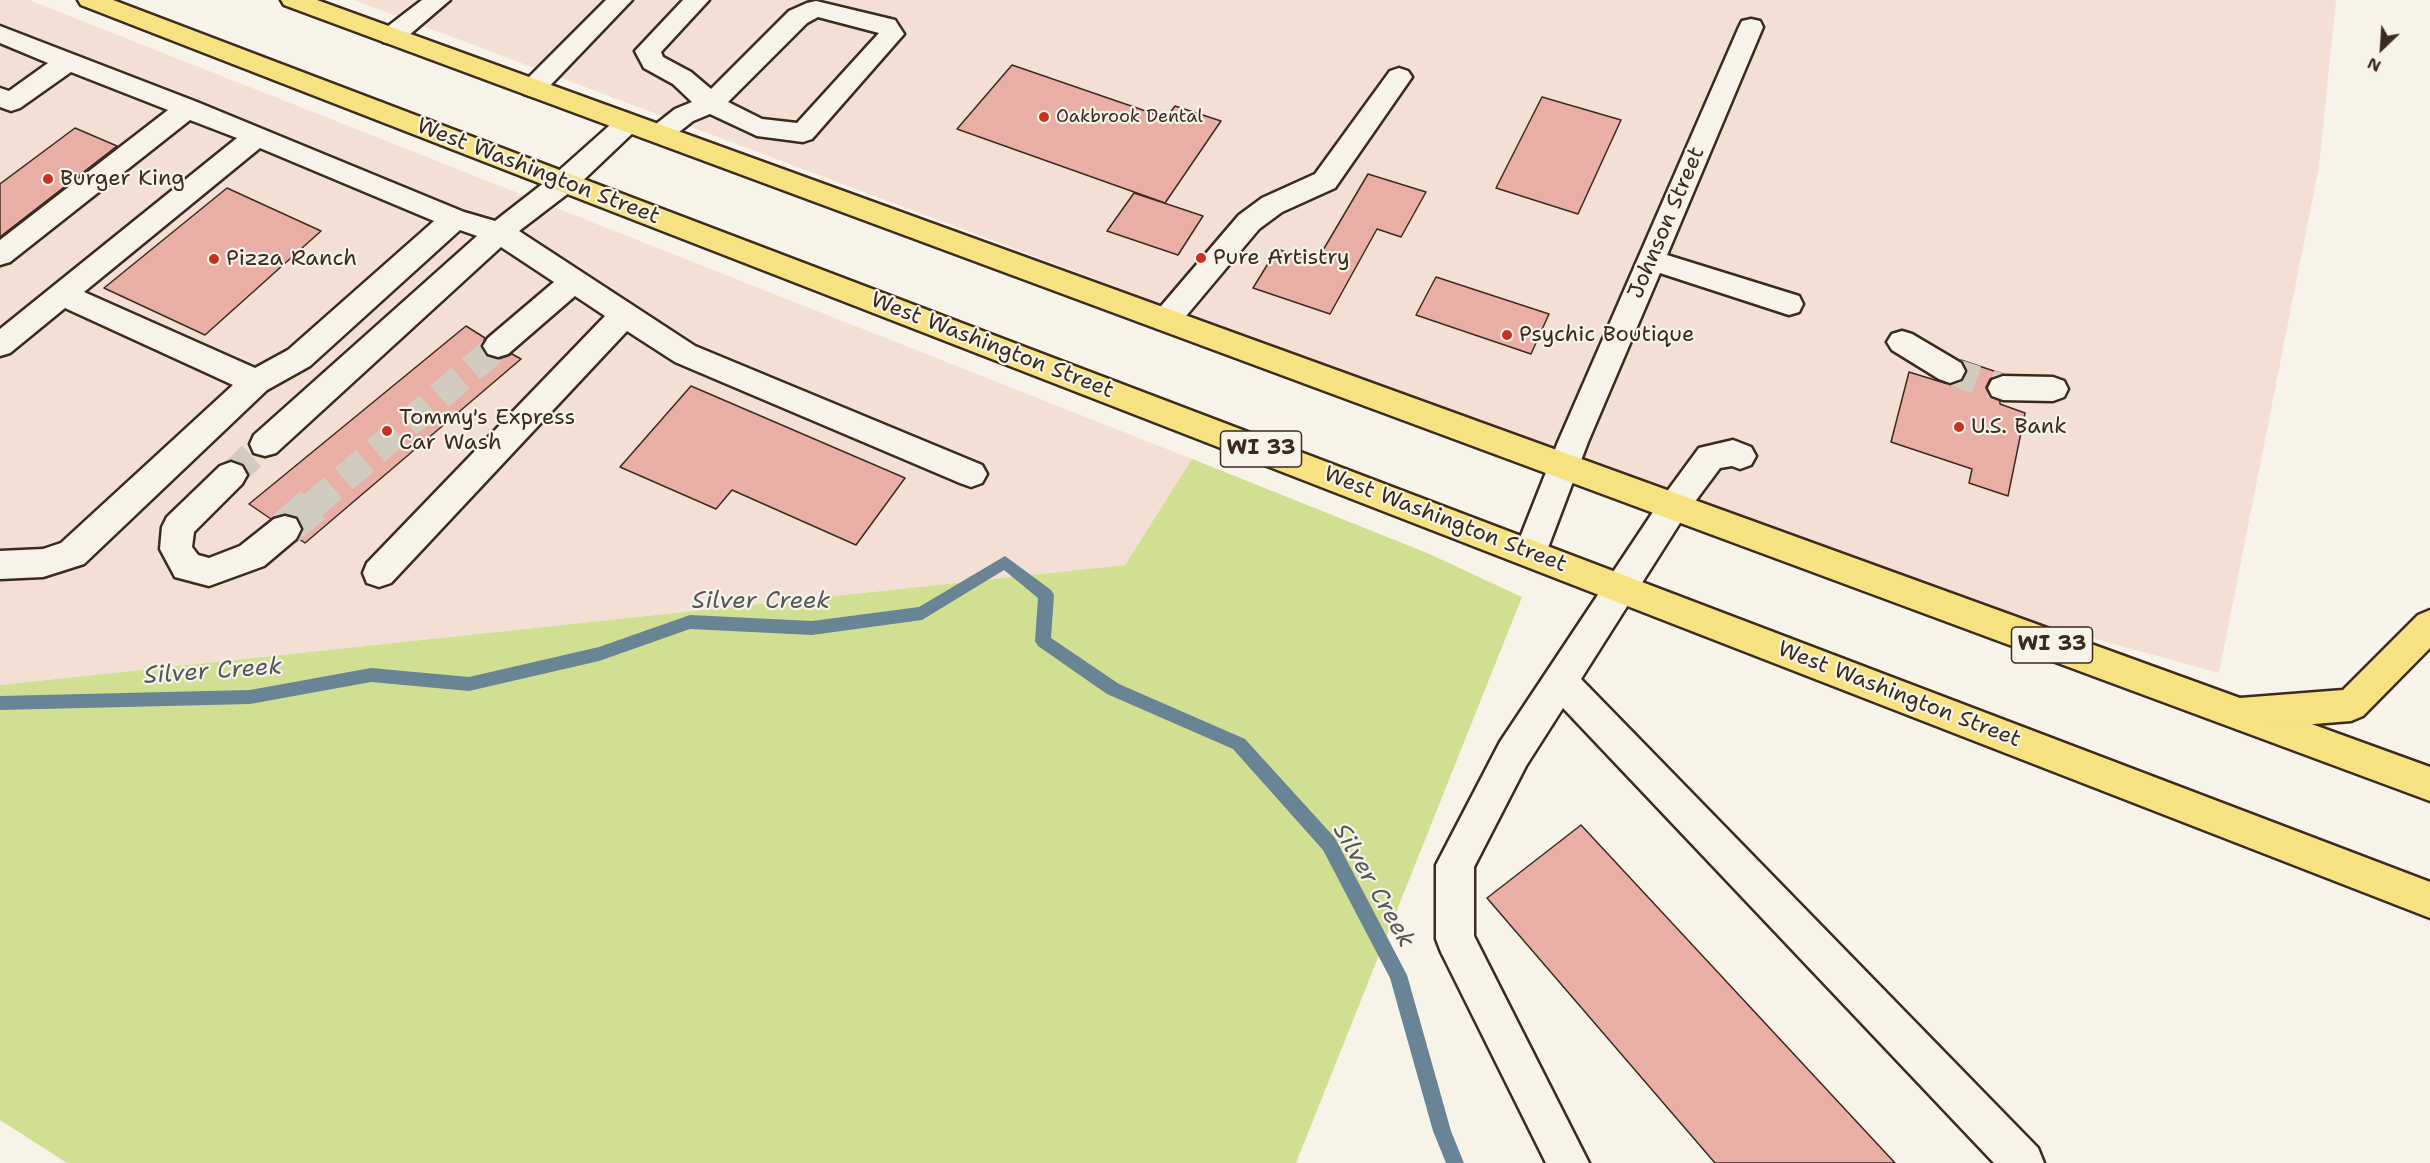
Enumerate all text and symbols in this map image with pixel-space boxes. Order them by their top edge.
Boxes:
north arrow [2352,18,2412,78]
text: N [2364,53,2384,77]
place label: Oakbrook Dental [1056,106,1203,128]
marker: Oakbrook Dental [1037,110,1051,124]
street label: West Washington Street [413,113,663,231]
street label: Johnson Street [1623,143,1711,303]
place label: Burger King [60,166,185,192]
marker: Burger King [41,172,55,186]
place label: Pure Artistry [1213,245,1350,271]
place label: Pizza Ranch [226,246,357,272]
marker: Pure Artistry [1194,251,1208,265]
marker: Pizza Ranch [207,252,221,266]
street label: West Washington Street [867,287,1117,405]
place label: Psychic Boutique [1519,322,1694,348]
marker: Psychic Boutique [1500,328,1514,342]
place label: Tommy's Express Car Wash [399,405,575,457]
place label: U.S. Bank [1971,414,2067,440]
marker: U.S. Bank [1952,420,1966,434]
marker: Tommy's Express Car Wash [380,424,394,438]
road number: WI 33 [1220,431,1302,467]
street label: West Washington Street [1320,461,1570,579]
water label: Silver Creek [692,588,830,616]
road number: WI 33 [2012,627,2092,663]
street label: West Washington Street [1774,636,2024,754]
water label: Silver Creek [143,653,283,691]
water label: Silver Creek [1326,819,1420,953]

